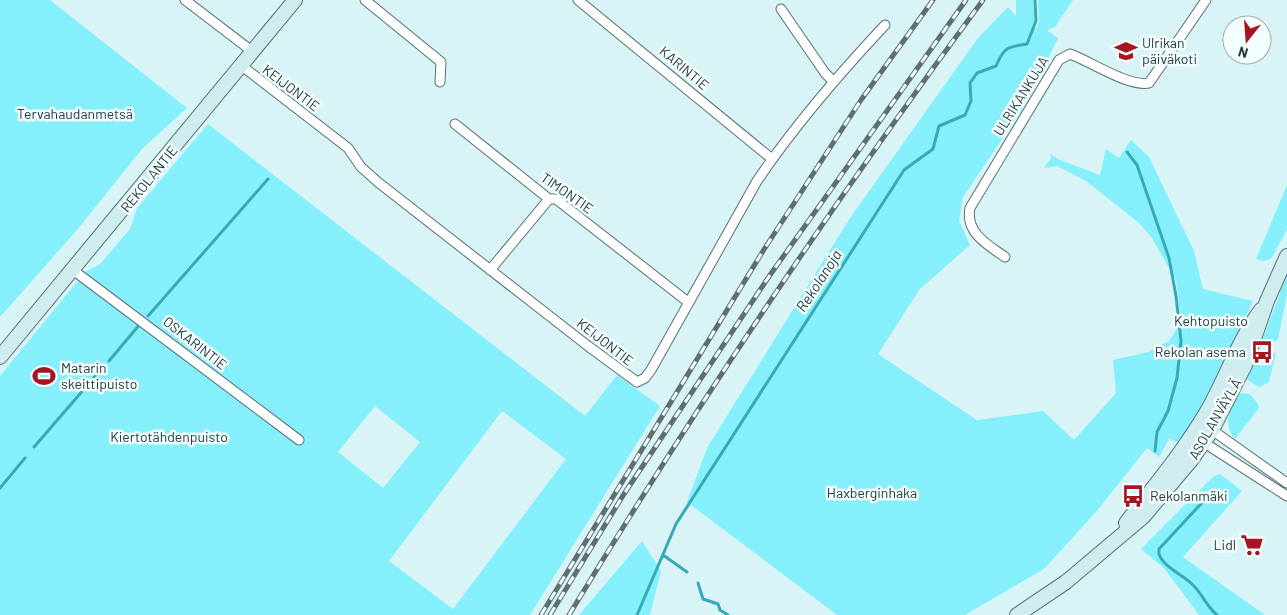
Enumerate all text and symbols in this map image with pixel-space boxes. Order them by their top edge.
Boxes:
north arrow [1222,15,1272,65]
place label: Ulrikan päiväkoti [1142,34,1197,67]
school or university icon: Ulrikan päiväkoti [1113,38,1139,64]
street label: KARINTIE [656,42,712,93]
text: N [1236,43,1250,62]
street label: ULRIKANKUJA [989,53,1052,138]
street label: KEIJONTIE [259,61,323,115]
park label: Tervahaudanmetsä [17,105,133,122]
street label: REKOLANTIE [117,142,181,215]
street label: TIMONTIE [538,168,597,217]
water label: Rekolanoja [792,246,845,315]
street label: OSKARINTIE [160,312,231,373]
park label: Kehtopuisto [1174,312,1248,329]
street label: KEIJONTIE [574,314,637,369]
bus stop icon: Rekolan asema [1249,339,1275,365]
place label: Rekolan asema [1155,343,1246,360]
place label: Matarin skeittipuisto [61,359,137,392]
sports icon: Matarin skeittipuisto [31,363,57,389]
street label: ASOLANVÄYLÄ [1185,375,1245,462]
park label: Kiertotähdenpuisto [110,428,228,445]
bus stop icon: Rekolanmäki [1120,483,1146,509]
park label: Haxberginhaka [827,484,917,501]
place label: Rekolanmäki [1150,487,1228,504]
supermarket icon: Lidl [1239,532,1265,558]
place label: Lidl [1214,536,1236,553]

